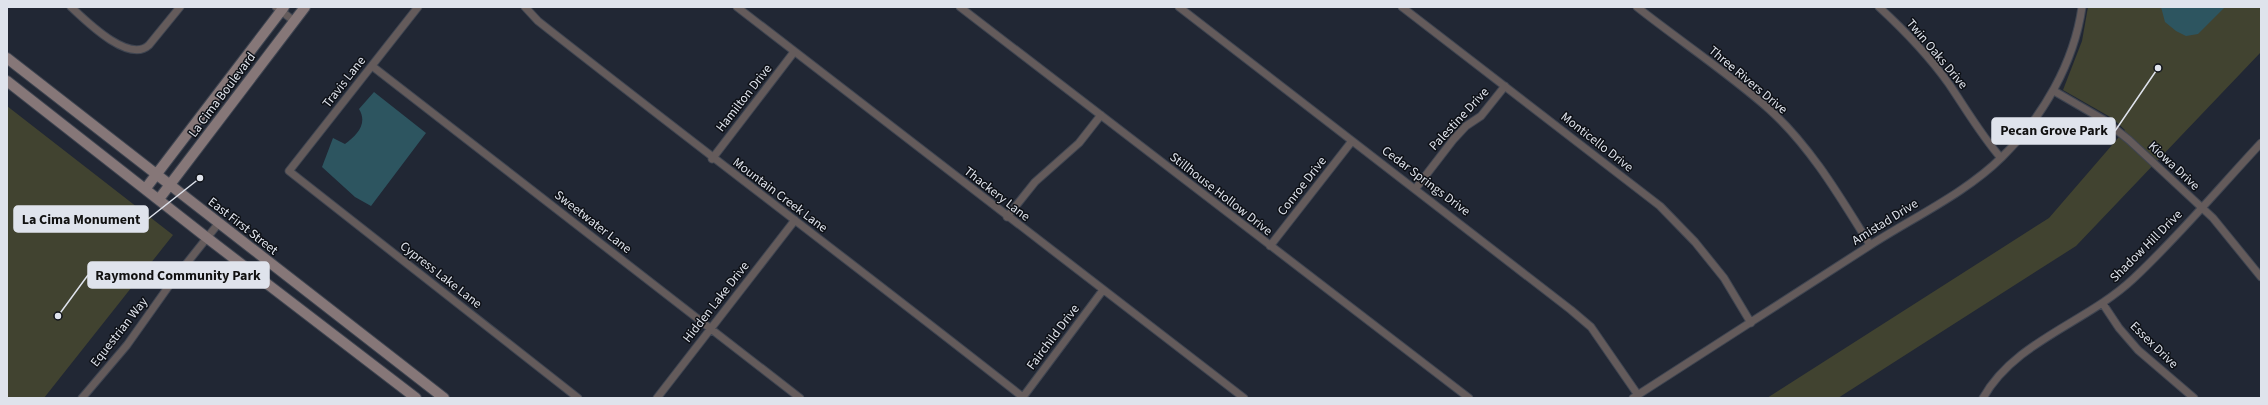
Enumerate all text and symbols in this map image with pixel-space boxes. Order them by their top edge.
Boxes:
street label: Twin Oaks Drive [1902,15,1972,93]
street label: Three Rivers Drive [1705,42,1791,118]
street label: La Cima Boulevard [184,49,260,141]
street label: Travis Lane [318,52,370,112]
street label: Hamilton Drive [712,60,776,136]
street label: Palestine Drive [1425,84,1493,154]
street label: Monticello Drive [1557,108,1637,176]
callout: Pecan Grove Park [1992,118,2115,144]
text: Pecan Grove Park [2000,121,2108,141]
street label: Kiowa Drive [2144,137,2204,195]
street label: Cedar Springs Drive [1378,142,1474,220]
street label: Stillhouse Hollow Drive [1166,148,1276,240]
street label: Mountain Creek Lane [729,153,831,237]
street label: Conroe Drive [1273,153,1331,219]
street label: Thackery Lane [960,163,1034,225]
street label: Sweetwater Lane [551,186,635,258]
street label: East First Street [204,193,282,259]
street label: Amistad Drive [1848,195,1922,249]
callout: La Cima Monument [14,206,148,232]
street label: Shadow Hill Drive [2106,206,2186,286]
text: La Cima Monument [22,210,141,230]
street label: Cypress Lake Lane [396,237,486,313]
street label: Hidden Lake Drive [679,258,753,346]
callout: Raymond Community Park [88,262,269,288]
text: Raymond Community Park [95,266,261,286]
street label: Equestrian Way [86,294,152,370]
street label: Fairchild Drive [1022,301,1084,373]
street label: Essex Drive [2126,317,2182,373]

